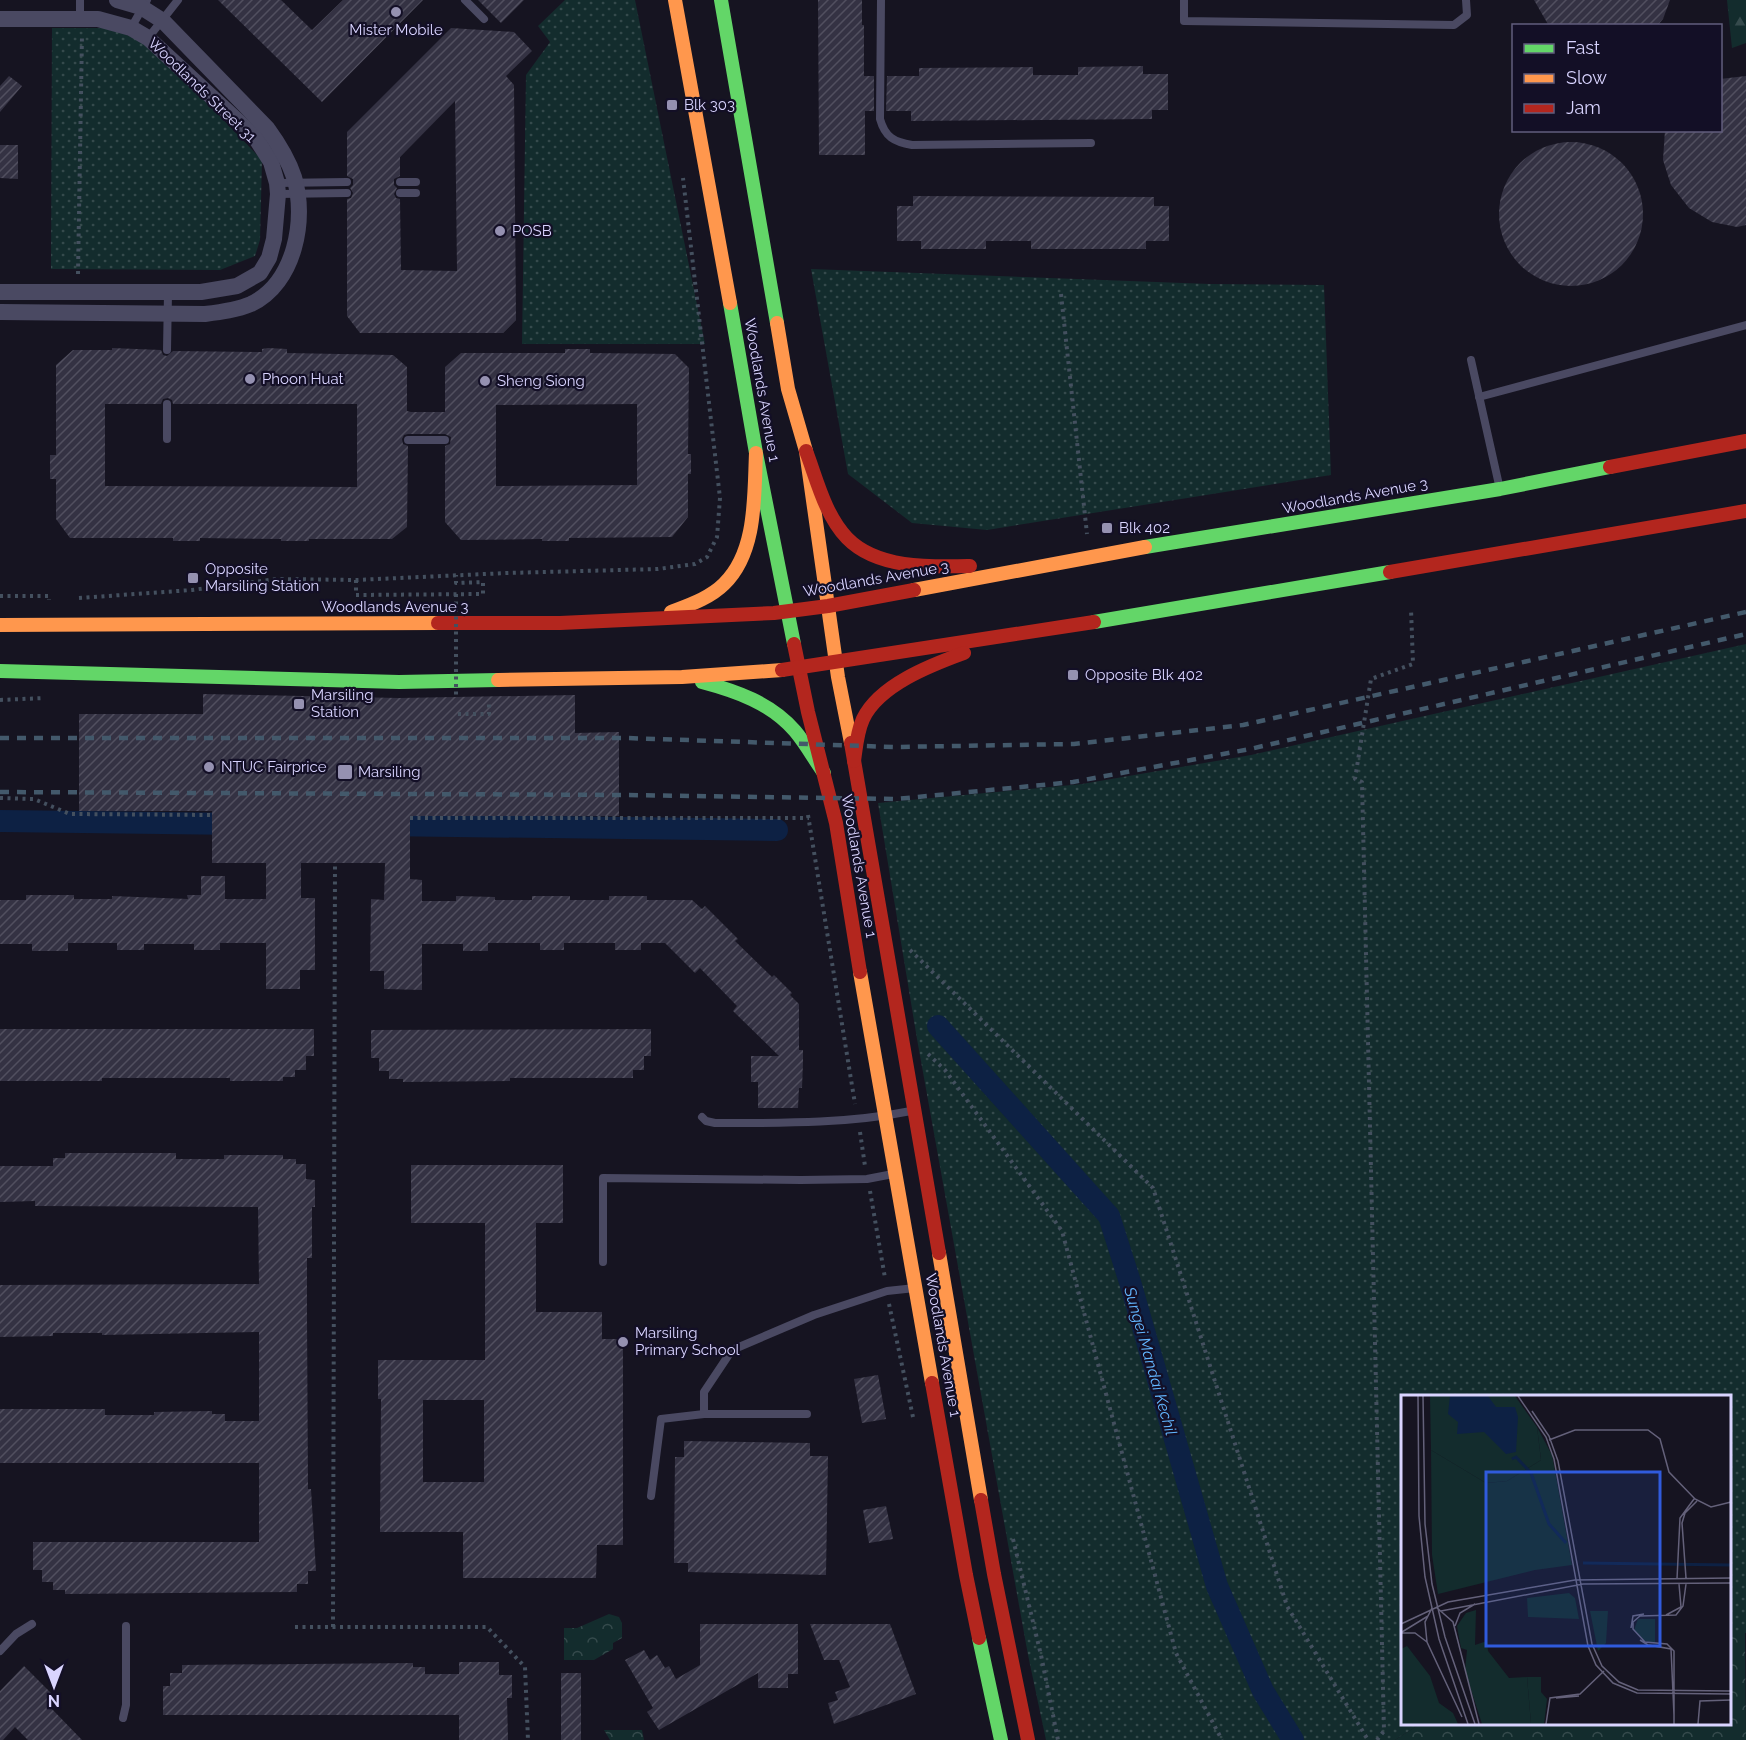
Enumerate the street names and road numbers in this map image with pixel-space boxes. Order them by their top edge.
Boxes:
street label: Woodlands Street 31 [144,34,260,147]
street label: Woodlands Avenue 1 [740,317,784,464]
street label: Woodlands Avenue 3 [1281,474,1429,518]
street label: Woodlands Avenue 3 [802,557,950,601]
street label: Woodlands Avenue 3 [321,598,469,616]
street label: Woodlands Avenue 1 [837,793,881,940]
street label: Woodlands Avenue 1 [921,1272,965,1419]

